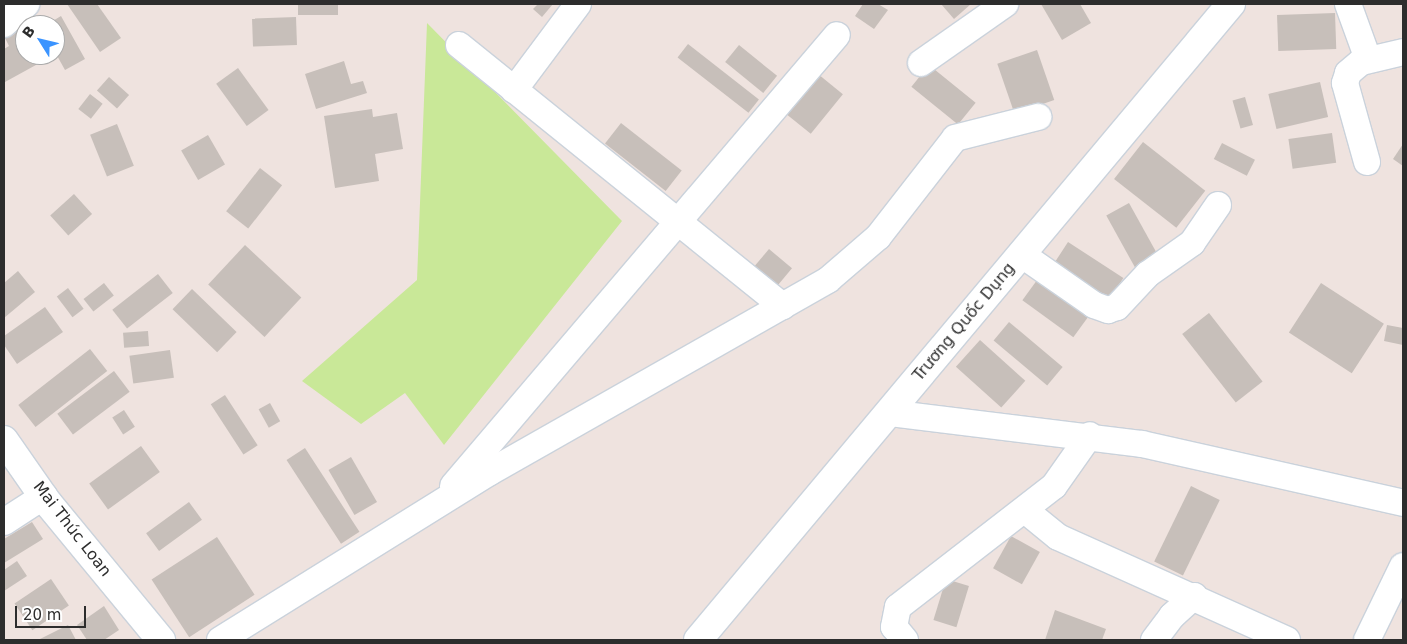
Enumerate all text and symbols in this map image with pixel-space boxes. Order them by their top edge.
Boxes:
north arrow [15,15,65,65]
text: B [19,23,38,41]
street label: Trương Quốc Dụng [909,259,1019,385]
street label: Mai Thúc Loan [29,478,115,580]
scale bar [18,596,89,628]
text: 20 m [23,606,61,624]

